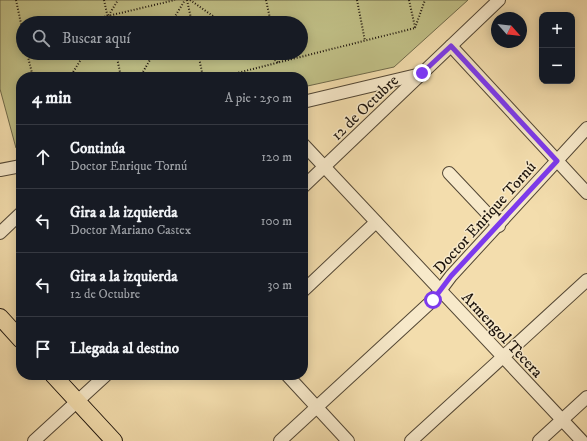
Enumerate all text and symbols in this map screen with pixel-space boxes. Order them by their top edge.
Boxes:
north arrow [491,12,527,48]
map controls [539,12,575,84]
button: + [539,12,575,48]
search box [16,16,308,60]
icon: search [30,27,52,49]
text: Buscar aquí [62,29,130,48]
button: − [539,48,575,84]
route end [413,64,431,82]
street label: 12 de Octubre [327,70,403,145]
text: 4 min [32,87,71,109]
text: A pie · 250 m [225,90,292,106]
text: Continúa [70,139,125,158]
icon: ahead [32,146,54,168]
text: 120 m [261,149,292,165]
street label: Doctor Enrique Tornú [429,157,541,278]
text: Doctor Enrique Tornú [70,158,187,174]
text: Gira a la izquierda [70,203,178,222]
icon: left [32,210,54,232]
text: 100 m [261,213,292,229]
text: Doctor Mariano Castex [70,222,191,238]
text: Gira a la izquierda [70,267,178,286]
icon: left [32,274,54,296]
text: 30 m [268,277,292,293]
text: 12 de Octubre [70,286,140,302]
street label: Armengol Tecera [457,288,547,382]
route start [424,291,442,309]
icon: arrive [32,338,54,360]
text: Llegada al destino [70,339,179,358]

